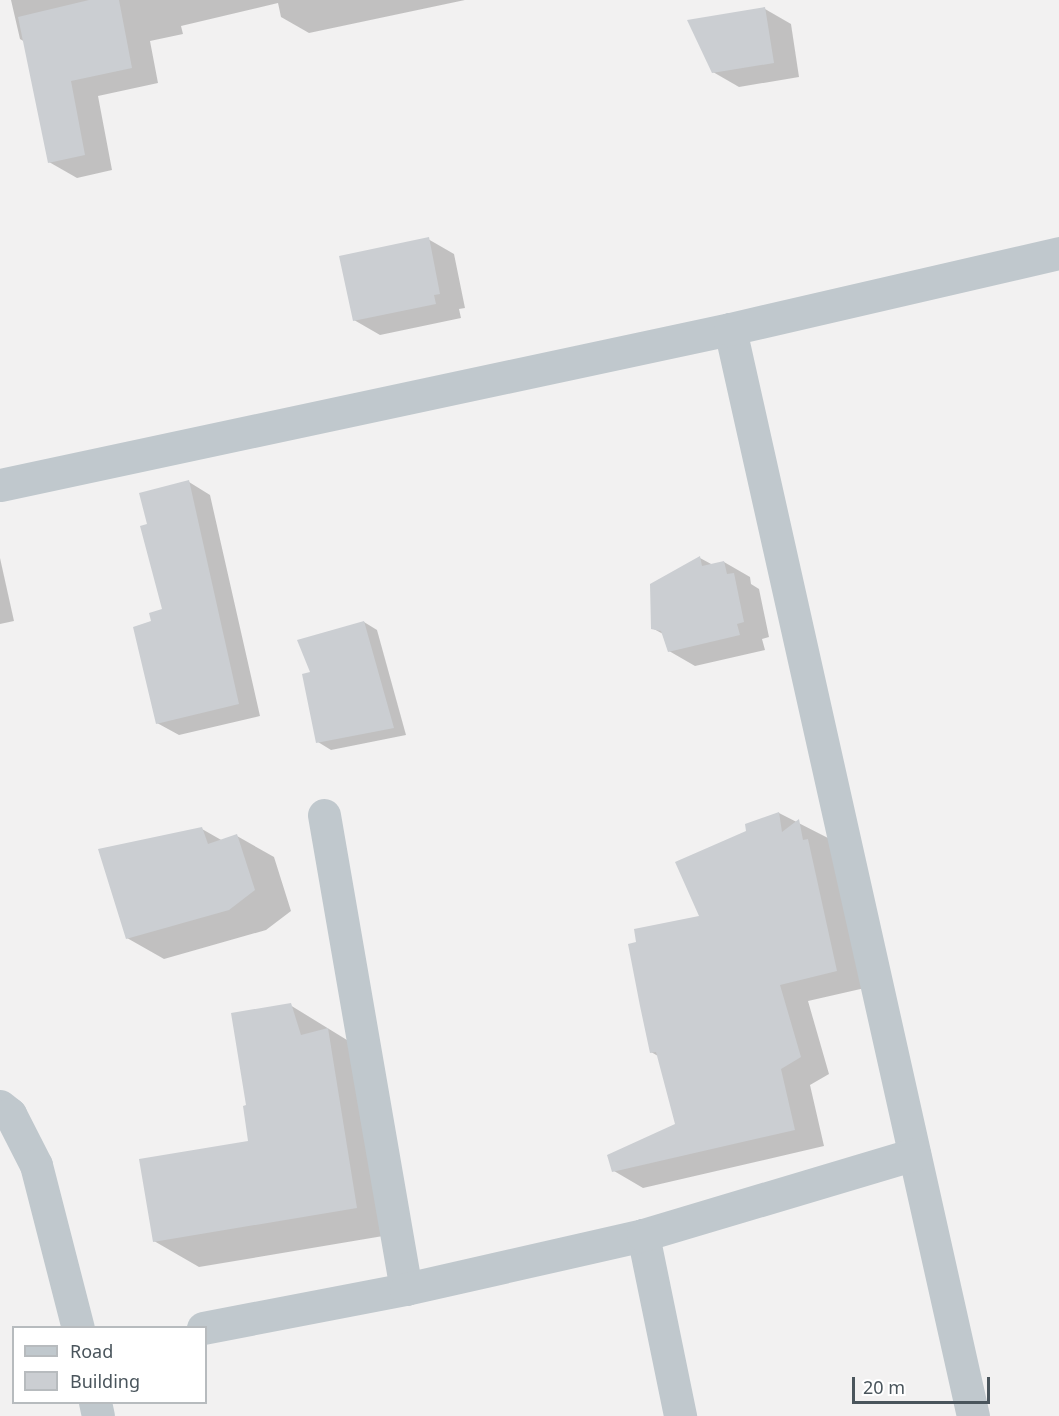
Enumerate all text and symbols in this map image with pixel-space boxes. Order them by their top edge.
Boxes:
legend [12,1326,207,1404]
text: Road [70,1339,113,1363]
scale bar [855,1365,993,1403]
text: Building [70,1369,140,1393]
text: 20 m [863,1375,905,1399]

